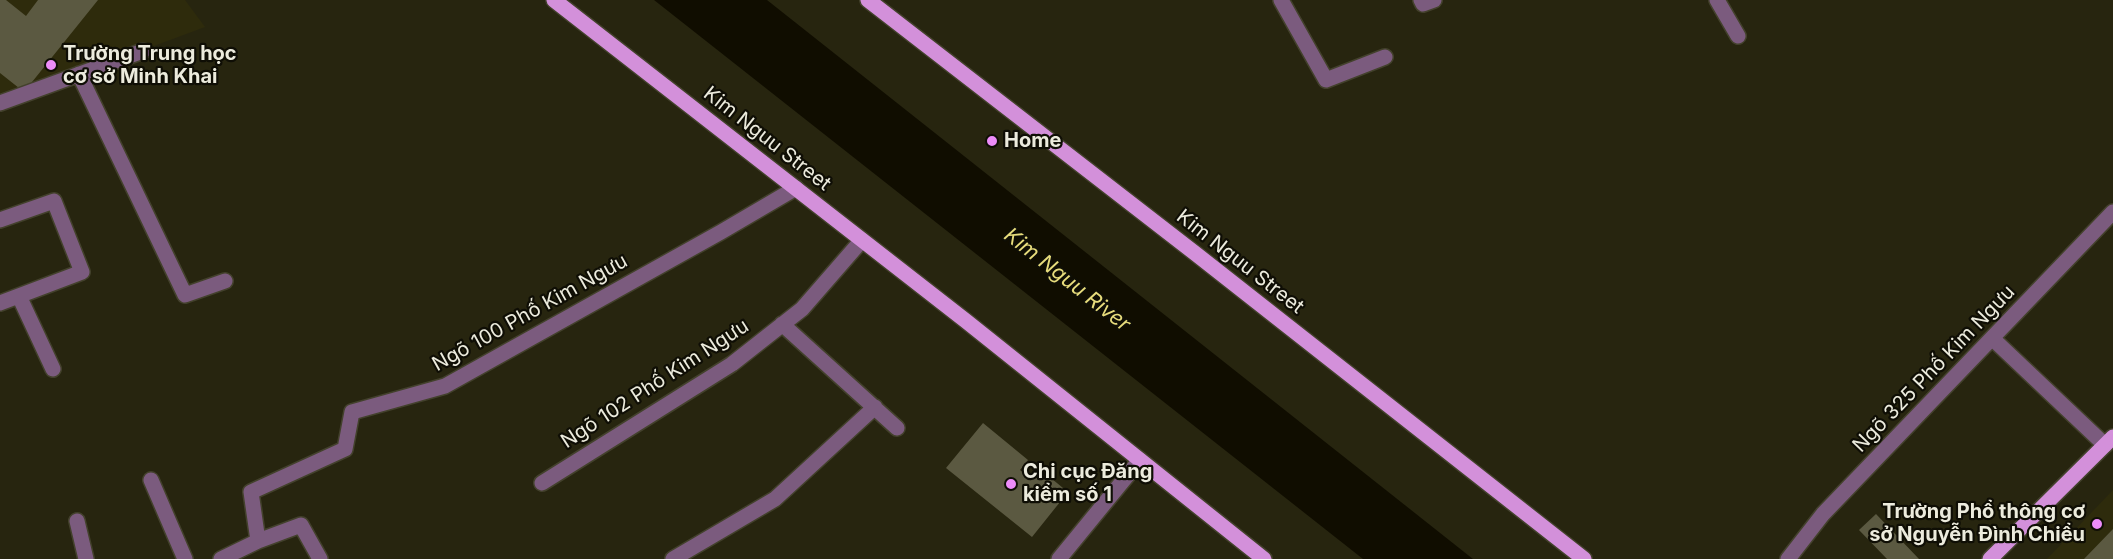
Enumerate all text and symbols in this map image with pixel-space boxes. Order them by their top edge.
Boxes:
place label: Trường Trung học cơ sở Minh Khai [63,42,237,89]
marker: Trường Trung học cơ sở Minh Khai [44,58,58,72]
street label: Kim Nguu Street [699,82,835,196]
place label: Home [1004,129,1061,153]
marker: Home [985,134,999,148]
street label: Kim Nguu Street [1172,205,1308,319]
water label: Kim Nguu River [999,223,1135,337]
street label: Ngõ 100 Phố Kim Ngưu [428,249,632,377]
street label: Ngõ 325 Phố Kim Ngưu [1848,281,2020,457]
street label: Ngõ 102 Phố Kim Ngưu [557,314,753,454]
place label: Chi cục Đăng kiểm số 1 [1023,460,1152,507]
marker: Chi cục Đăng kiểm số 1 [1004,477,1018,491]
place label: Trường Phổ thông cơ sở Nguyễn Đình Chiểu [1869,500,2085,547]
marker: Trường Phổ thông cơ sở Nguyễn Đình Chiểu [2090,517,2104,531]

